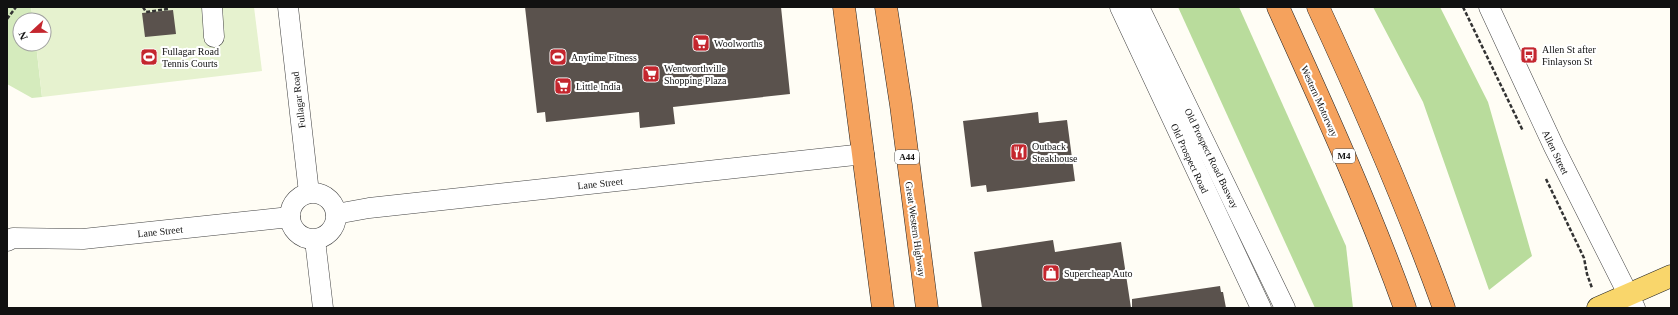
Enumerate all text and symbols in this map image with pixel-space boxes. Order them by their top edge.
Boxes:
north arrow [12,12,52,52]
text: N [16,30,30,42]
supermarket icon: Woolworths [691,33,711,53]
place label: Woolworths [714,38,763,49]
place label: Allen St after Finlayson St [1542,44,1597,67]
bus stop icon: Allen St after Finlayson St [1519,45,1539,65]
place label: Fullagar Road Tennis Courts [162,46,219,69]
sports icon: Fullagar Road Tennis Courts [139,47,159,67]
sports icon: Anytime Fitness [548,47,568,67]
place label: Anytime Fitness [571,52,637,63]
place label: Wentworthville Shopping Plaza [664,63,727,86]
supermarket icon: Wentworthville Shopping Plaza [641,64,661,84]
street label: Western Motorway [1299,64,1340,138]
street label: Fullagar Road [290,71,307,129]
supermarket icon: Little India [553,76,573,96]
place label: Little India [576,81,621,92]
street label: Old Prospect Road Busway [1182,106,1241,210]
street label: Old Prospect Road [1169,122,1210,195]
street label: Allen Street [1540,128,1571,176]
place label: Outback Steakhouse [1032,141,1078,164]
restaurant icon: Outback Steakhouse [1009,142,1029,162]
road number: M4 [1333,149,1355,163]
road number: A44 [895,150,919,164]
street label: Lane Street [577,176,624,191]
street label: Great Western Highway [903,181,928,277]
street label: Lane Street [137,224,184,239]
shop icon: Supercheap Auto [1041,263,1061,283]
place label: Supercheap Auto [1064,268,1133,279]

